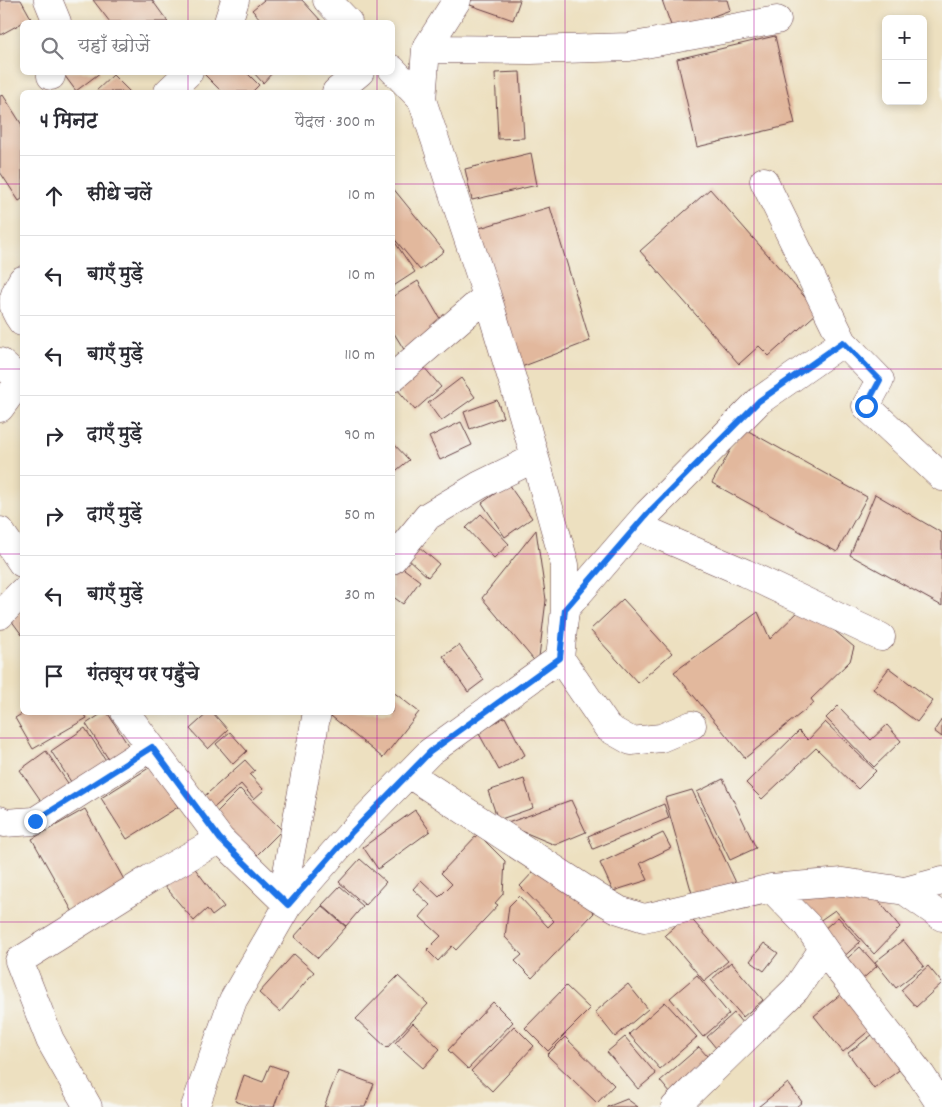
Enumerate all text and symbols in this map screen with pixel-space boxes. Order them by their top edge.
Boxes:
map controls [882,15,927,105]
button: + [882,15,927,60]
search box [20,20,395,75]
icon: search [38,34,66,62]
text: यहाँ खोजें [78,34,150,61]
button: − [882,60,927,105]
text: 4 मिनट [40,108,98,138]
text: पैदल · 300 m [295,111,375,134]
icon: ahead [40,182,68,210]
text: सीधे चलें [87,182,152,209]
text: 10 m [348,184,375,207]
icon: left [40,262,68,290]
text: बाएँ मुड़ें [87,262,143,289]
text: 10 m [348,264,375,287]
icon: left [40,342,68,370]
text: बाएँ मुड़ें [87,342,143,369]
text: 110 m [345,344,375,367]
route start [855,395,878,418]
icon: right [40,422,68,450]
text: दाएँ मुड़ें [87,422,142,449]
text: 90 m [344,424,375,447]
icon: right [40,502,68,530]
text: दाएँ मुड़ें [87,502,142,529]
text: 50 m [344,504,375,527]
icon: left [40,582,68,610]
text: बाएँ मुड़ें [87,582,143,609]
text: 30 m [345,584,375,607]
icon: arrive [40,662,68,690]
text: गंतव्य पर पहुँचे [87,662,199,689]
route end [24,810,47,833]

